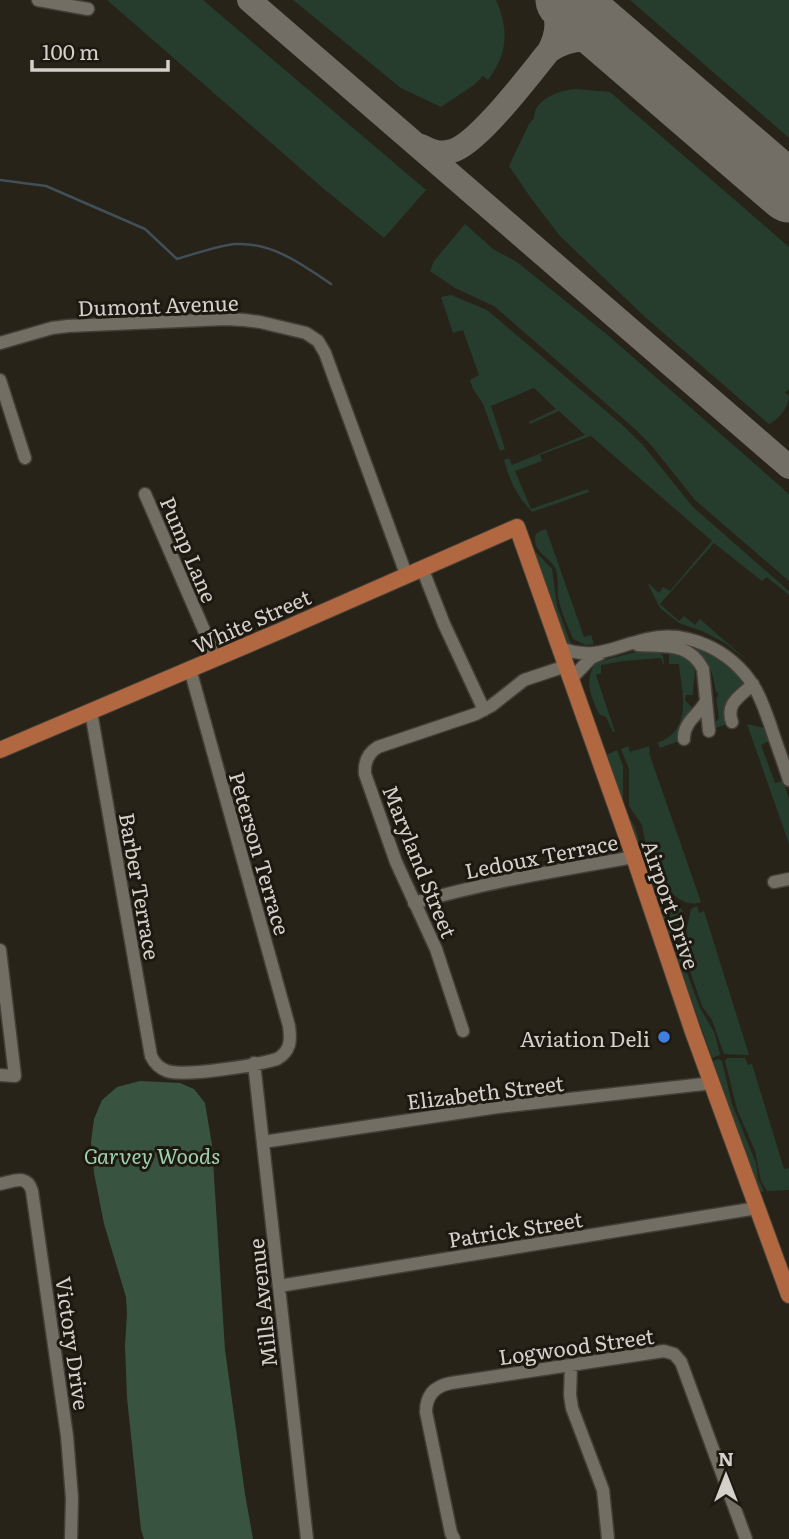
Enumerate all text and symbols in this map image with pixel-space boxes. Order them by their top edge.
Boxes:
scale bar [32,28,168,72]
text: 100 m [42,35,99,66]
street label: Dumont Avenue [77,286,239,322]
street label: Pump Lane [154,491,226,607]
street label: White Street [187,580,316,660]
street label: Peterson Terrace [223,768,299,939]
street label: Maryland Street [376,780,466,942]
street label: Barber Terrace [113,810,169,962]
street label: Ledoux Terrace [462,825,620,885]
street label: Airport Drive [635,835,709,973]
place label: Aviation Deli [520,1022,650,1053]
marker: Aviation Deli [656,1029,672,1045]
street label: Elizabeth Street [405,1066,566,1116]
park label: Garvey Woods [84,1139,220,1170]
street label: Patrick Street [446,1202,585,1254]
street label: Mills Avenue [239,1237,283,1369]
street label: Victory Drive [49,1274,99,1412]
street label: Logwood Street [496,1319,656,1371]
north arrow [691,1441,761,1511]
text: N [718,1444,734,1472]

